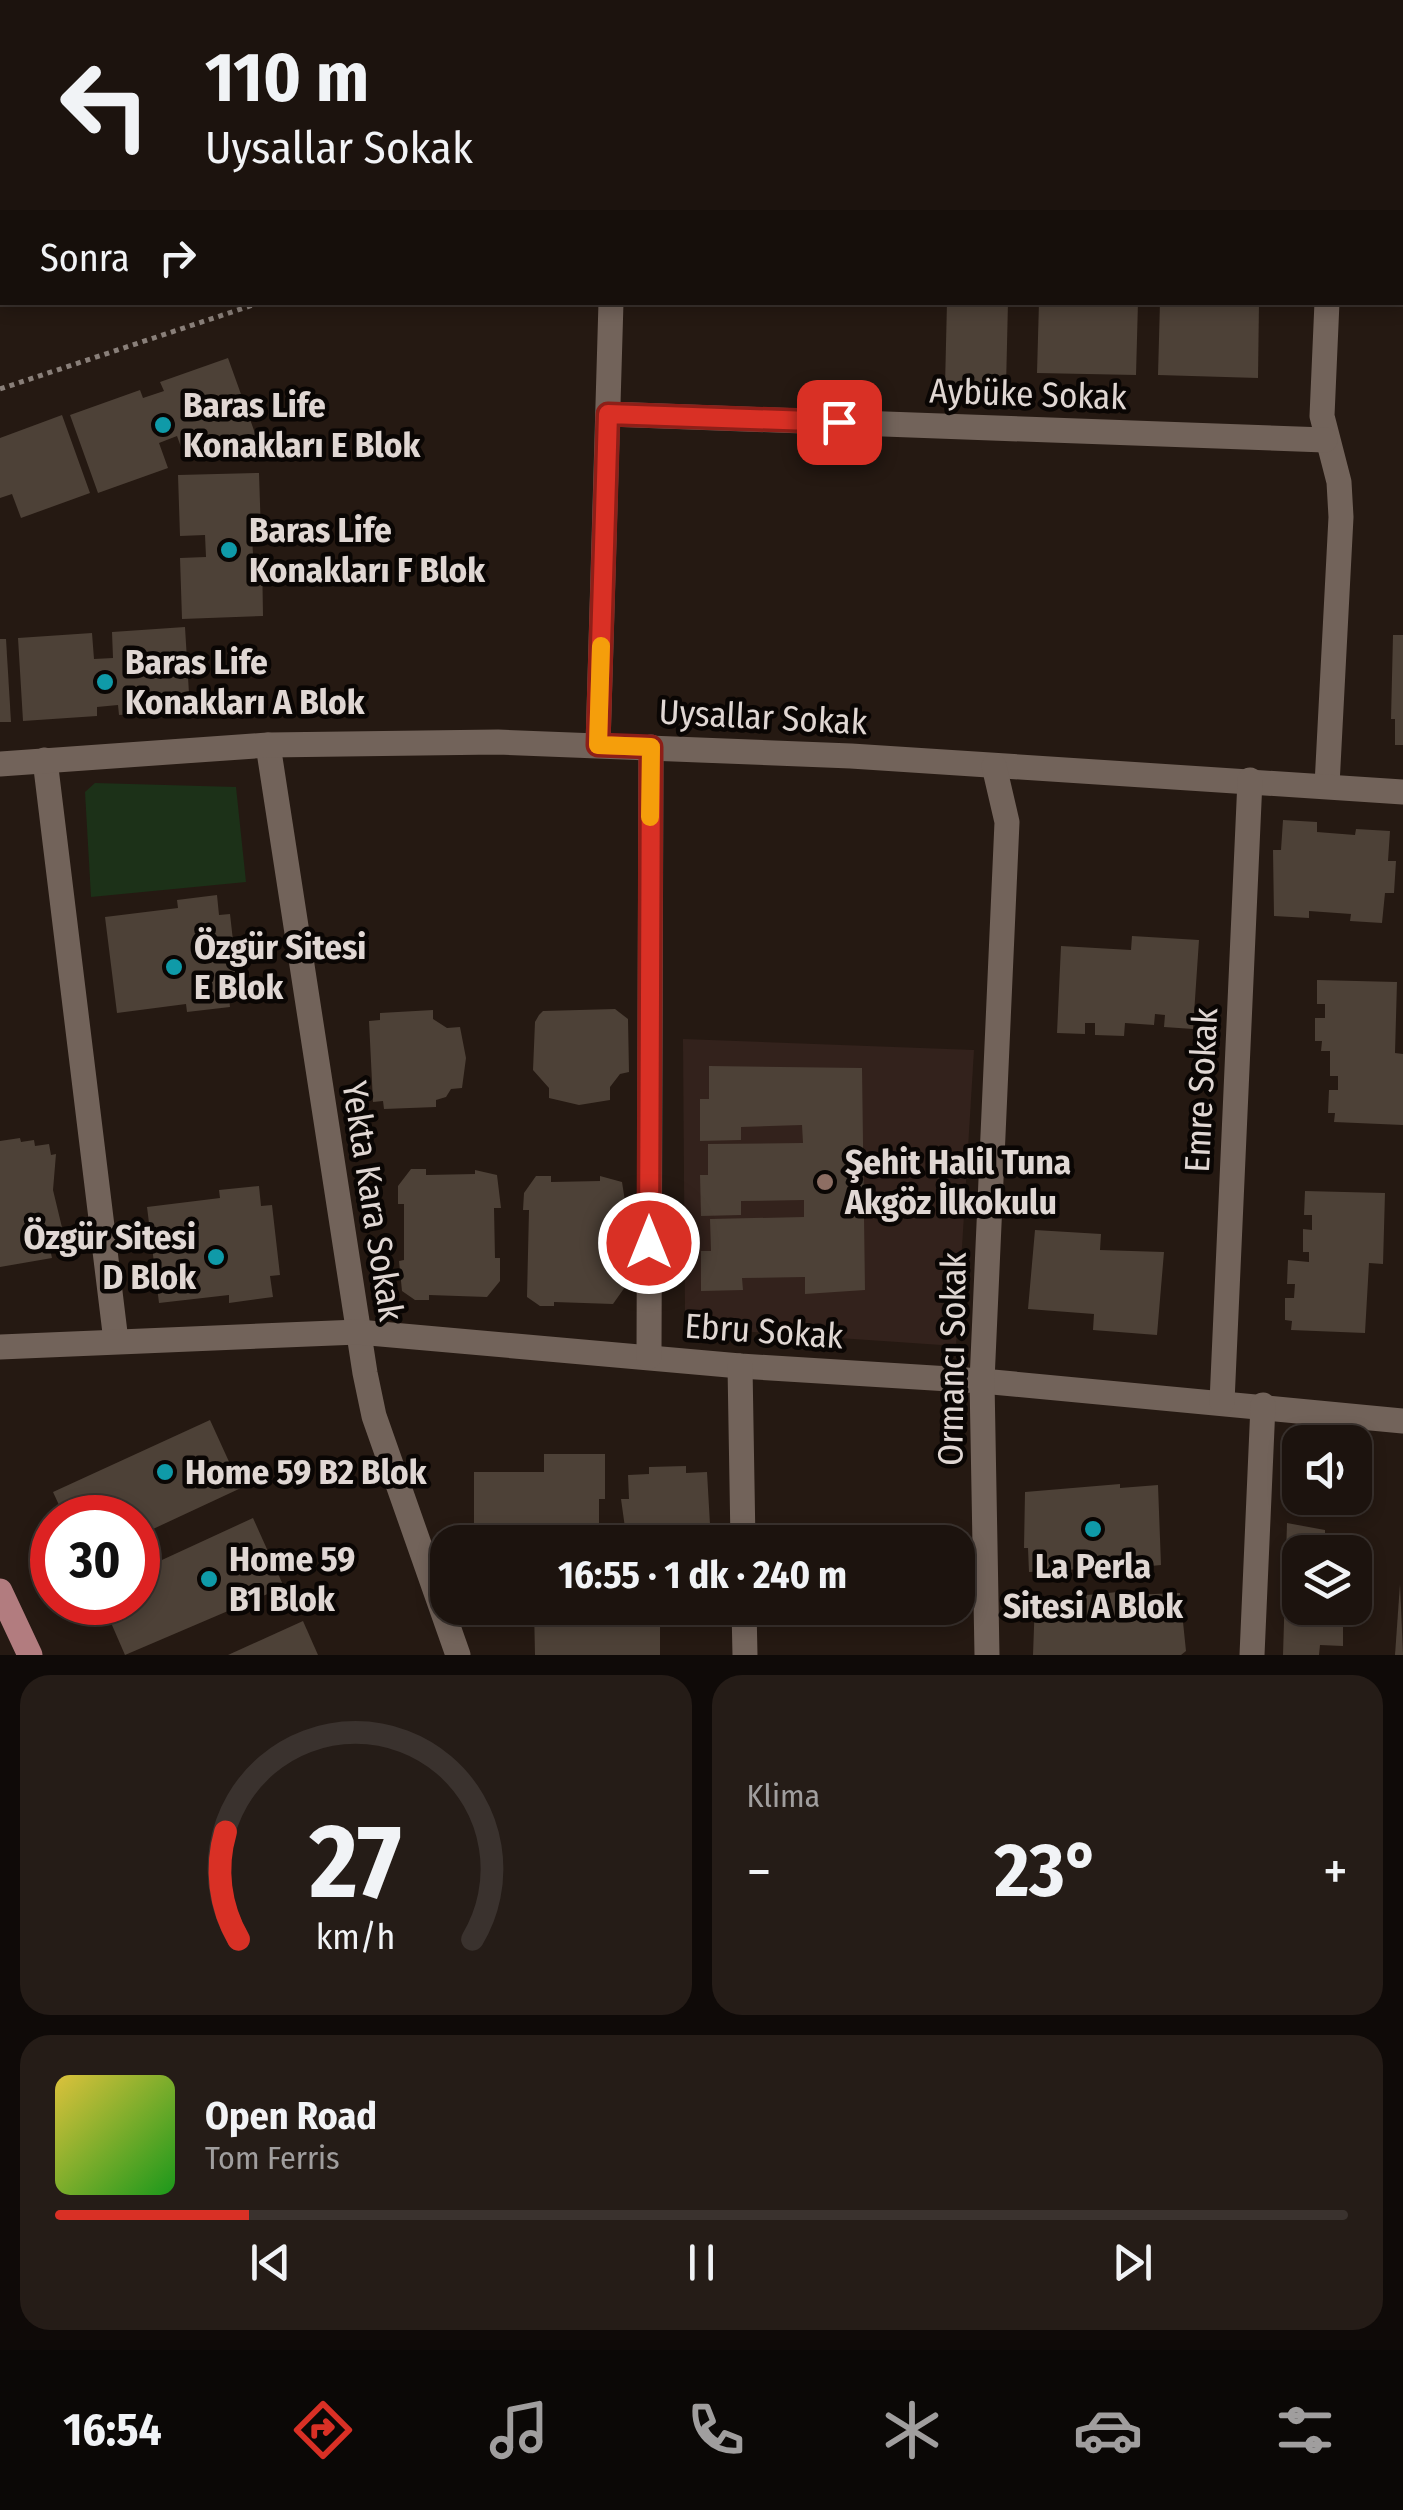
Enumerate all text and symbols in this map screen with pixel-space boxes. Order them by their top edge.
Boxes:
text: 110 m [205,36,369,120]
icon: left [40,40,170,170]
text: Uysallar Sokak [205,121,473,175]
icon: right [150,230,205,285]
text: Sonra [40,235,130,281]
street label: Aybüke Sokak [929,370,1128,418]
pin [797,380,882,465]
place label: Baras Life Konakları E Blok [183,384,421,466]
icon: arrive [812,395,867,450]
marker: Baras Life Konakları E Blok [152,414,174,436]
place label: Baras Life Konakları F Blok [249,509,486,591]
marker: Baras Life Konakları F Blok [218,539,240,561]
place label: Baras Life Konakları A Blok [125,641,366,723]
marker: Baras Life Konakları A Blok [94,671,116,693]
street label: Uysallar Sokak [658,691,869,743]
place label: Özgür Sitesi E Blok [194,926,366,1008]
marker: Özgür Sitesi E Blok [163,956,185,978]
street label: Emre Sokak [1176,1006,1226,1173]
street label: Yekta Kara Sokak [333,1078,413,1325]
place label: Şehit Halil Tuna Akgöz İlkokulu [844,1141,1071,1223]
marker: Şehit Halil Tuna Akgöz İlkokulu [814,1171,836,1193]
position arrow [597,1191,701,1295]
place label: Özgür Sitesi D Blok [24,1216,197,1298]
marker: Özgür Sitesi D Blok [205,1246,227,1268]
street label: Ormancı Sokak [929,1251,975,1466]
street label: Ebru Sokak [683,1305,845,1358]
map controls [1282,1425,1372,1625]
button: sound [1282,1425,1372,1515]
place label: Home 59 B2 Blok [185,1451,428,1493]
marker: Home 59 B2 Blok [154,1461,176,1483]
speed limit sign: 30 [30,1495,160,1625]
marker: La Perla Sitesi A Blok [1082,1518,1104,1540]
button: layers [1282,1535,1372,1625]
place label: Home 59 B1 Blok [229,1538,355,1620]
place label: La Perla Sitesi A Blok [1003,1545,1184,1627]
text: 16:55 · 1 dk · 240 m [558,1552,847,1598]
marker: Home 59 B1 Blok [198,1568,220,1590]
text: Klima [747,1777,820,1815]
text: 27 [309,1800,402,1925]
text: 23° [994,1826,1100,1916]
text: − [747,1839,771,1905]
text: + [1323,1839,1348,1905]
text: km/h [316,1916,396,1958]
text: Open Road [205,2093,377,2139]
text: Tom Ferris [205,2139,340,2177]
icon: previous [243,2235,298,2290]
icon: pause [674,2235,729,2290]
icon: next [1105,2235,1160,2290]
icon: directions [288,2395,358,2465]
icon: music [484,2395,554,2465]
icon: phone [681,2395,751,2465]
icon: climate [877,2395,947,2465]
icon: car [1073,2395,1143,2465]
icon: filters [1270,2395,1340,2465]
text: 16:54 [63,2403,162,2457]

